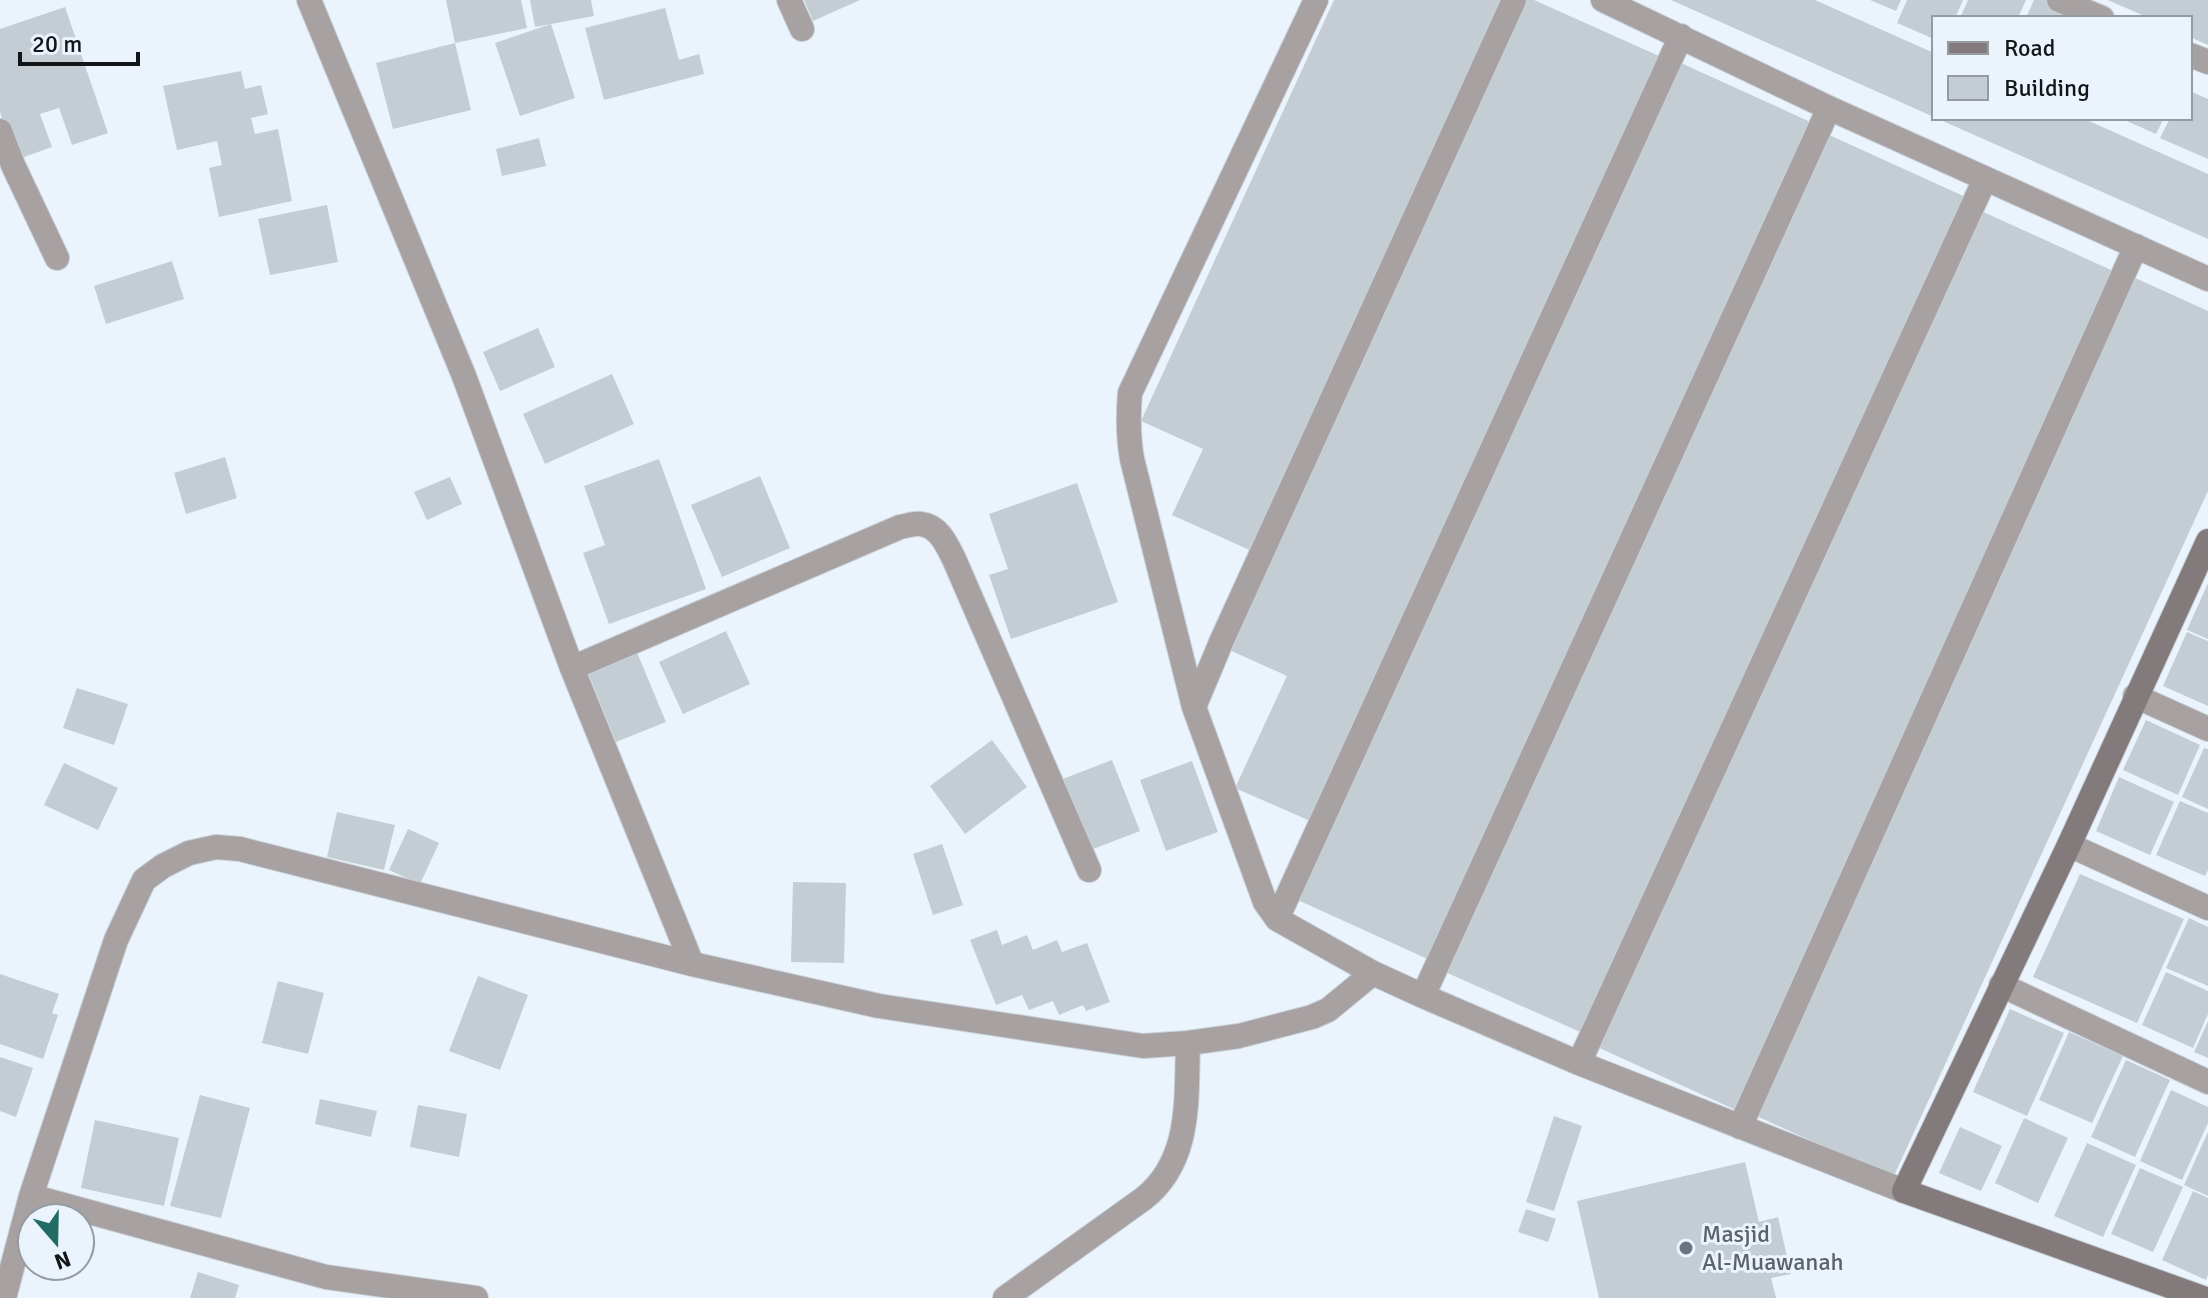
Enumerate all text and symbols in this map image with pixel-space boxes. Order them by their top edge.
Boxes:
scale bar [20,16,138,66]
legend [1932,16,2192,120]
text: 20 m [32,29,82,59]
text: Road [2004,33,2055,63]
text: Building [2004,73,2090,103]
north arrow [16,1202,96,1282]
place label: Masjid Al-Muawanah [1702,1219,1844,1277]
marker: Masjid Al-Muawanah [1677,1239,1695,1257]
text: N [51,1245,74,1276]

